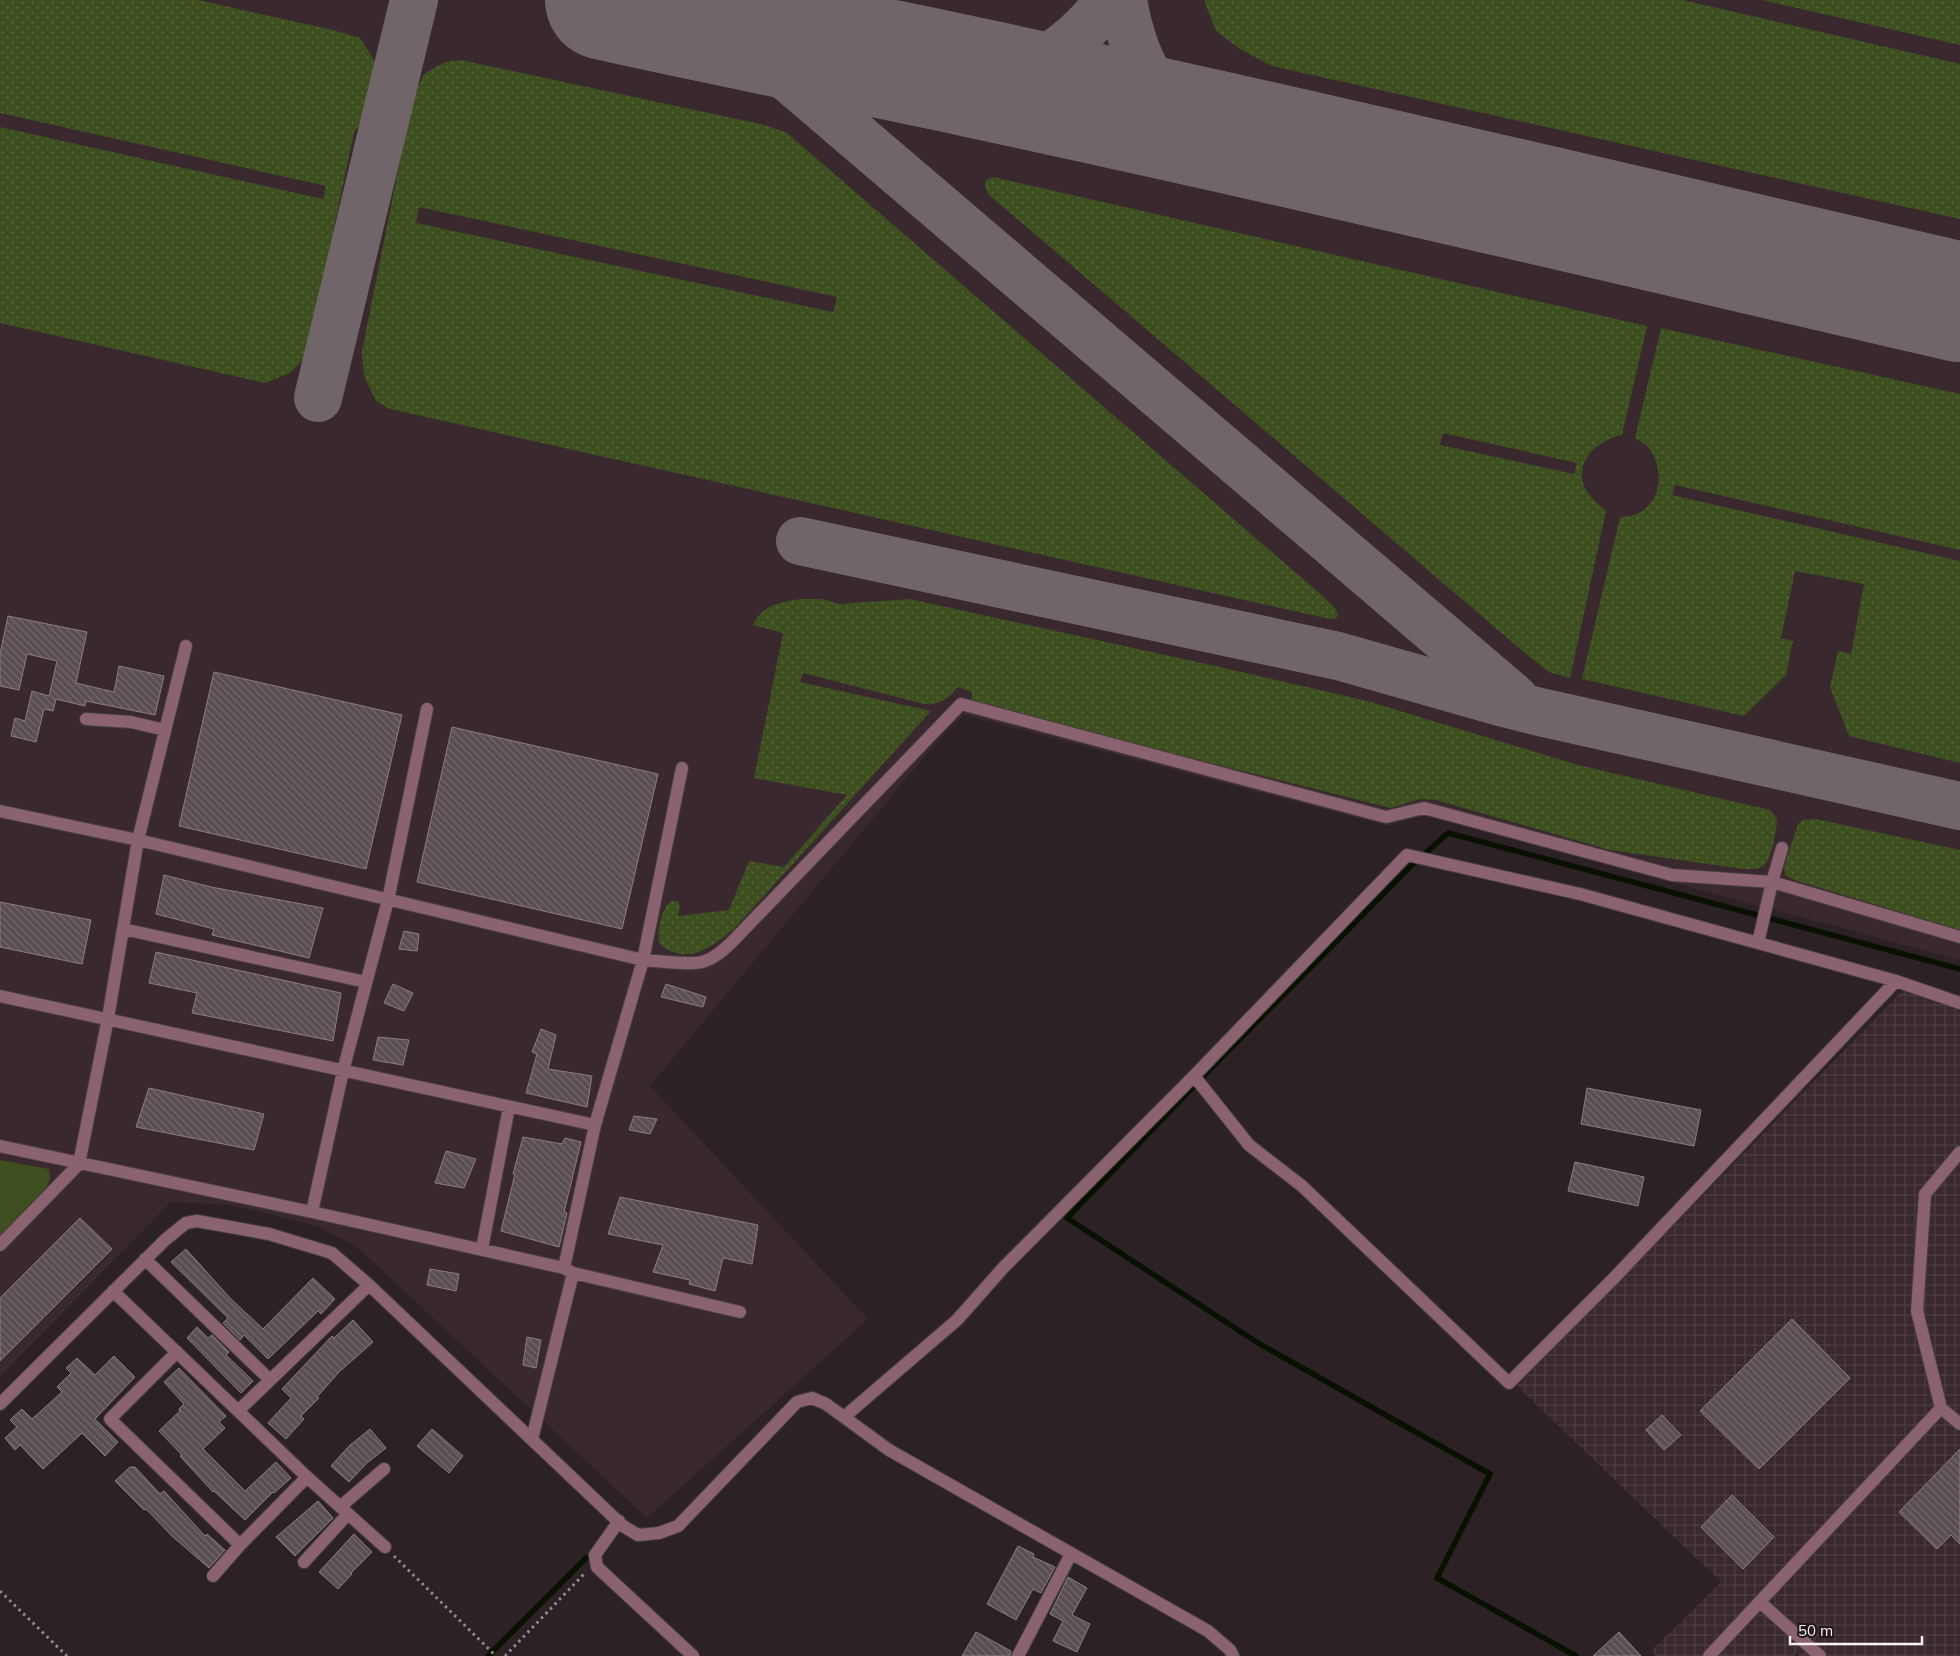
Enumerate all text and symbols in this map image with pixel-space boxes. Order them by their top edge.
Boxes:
scale bar [1790,1614,1922,1646]
text: 50 m [1798,1621,1833,1640]

